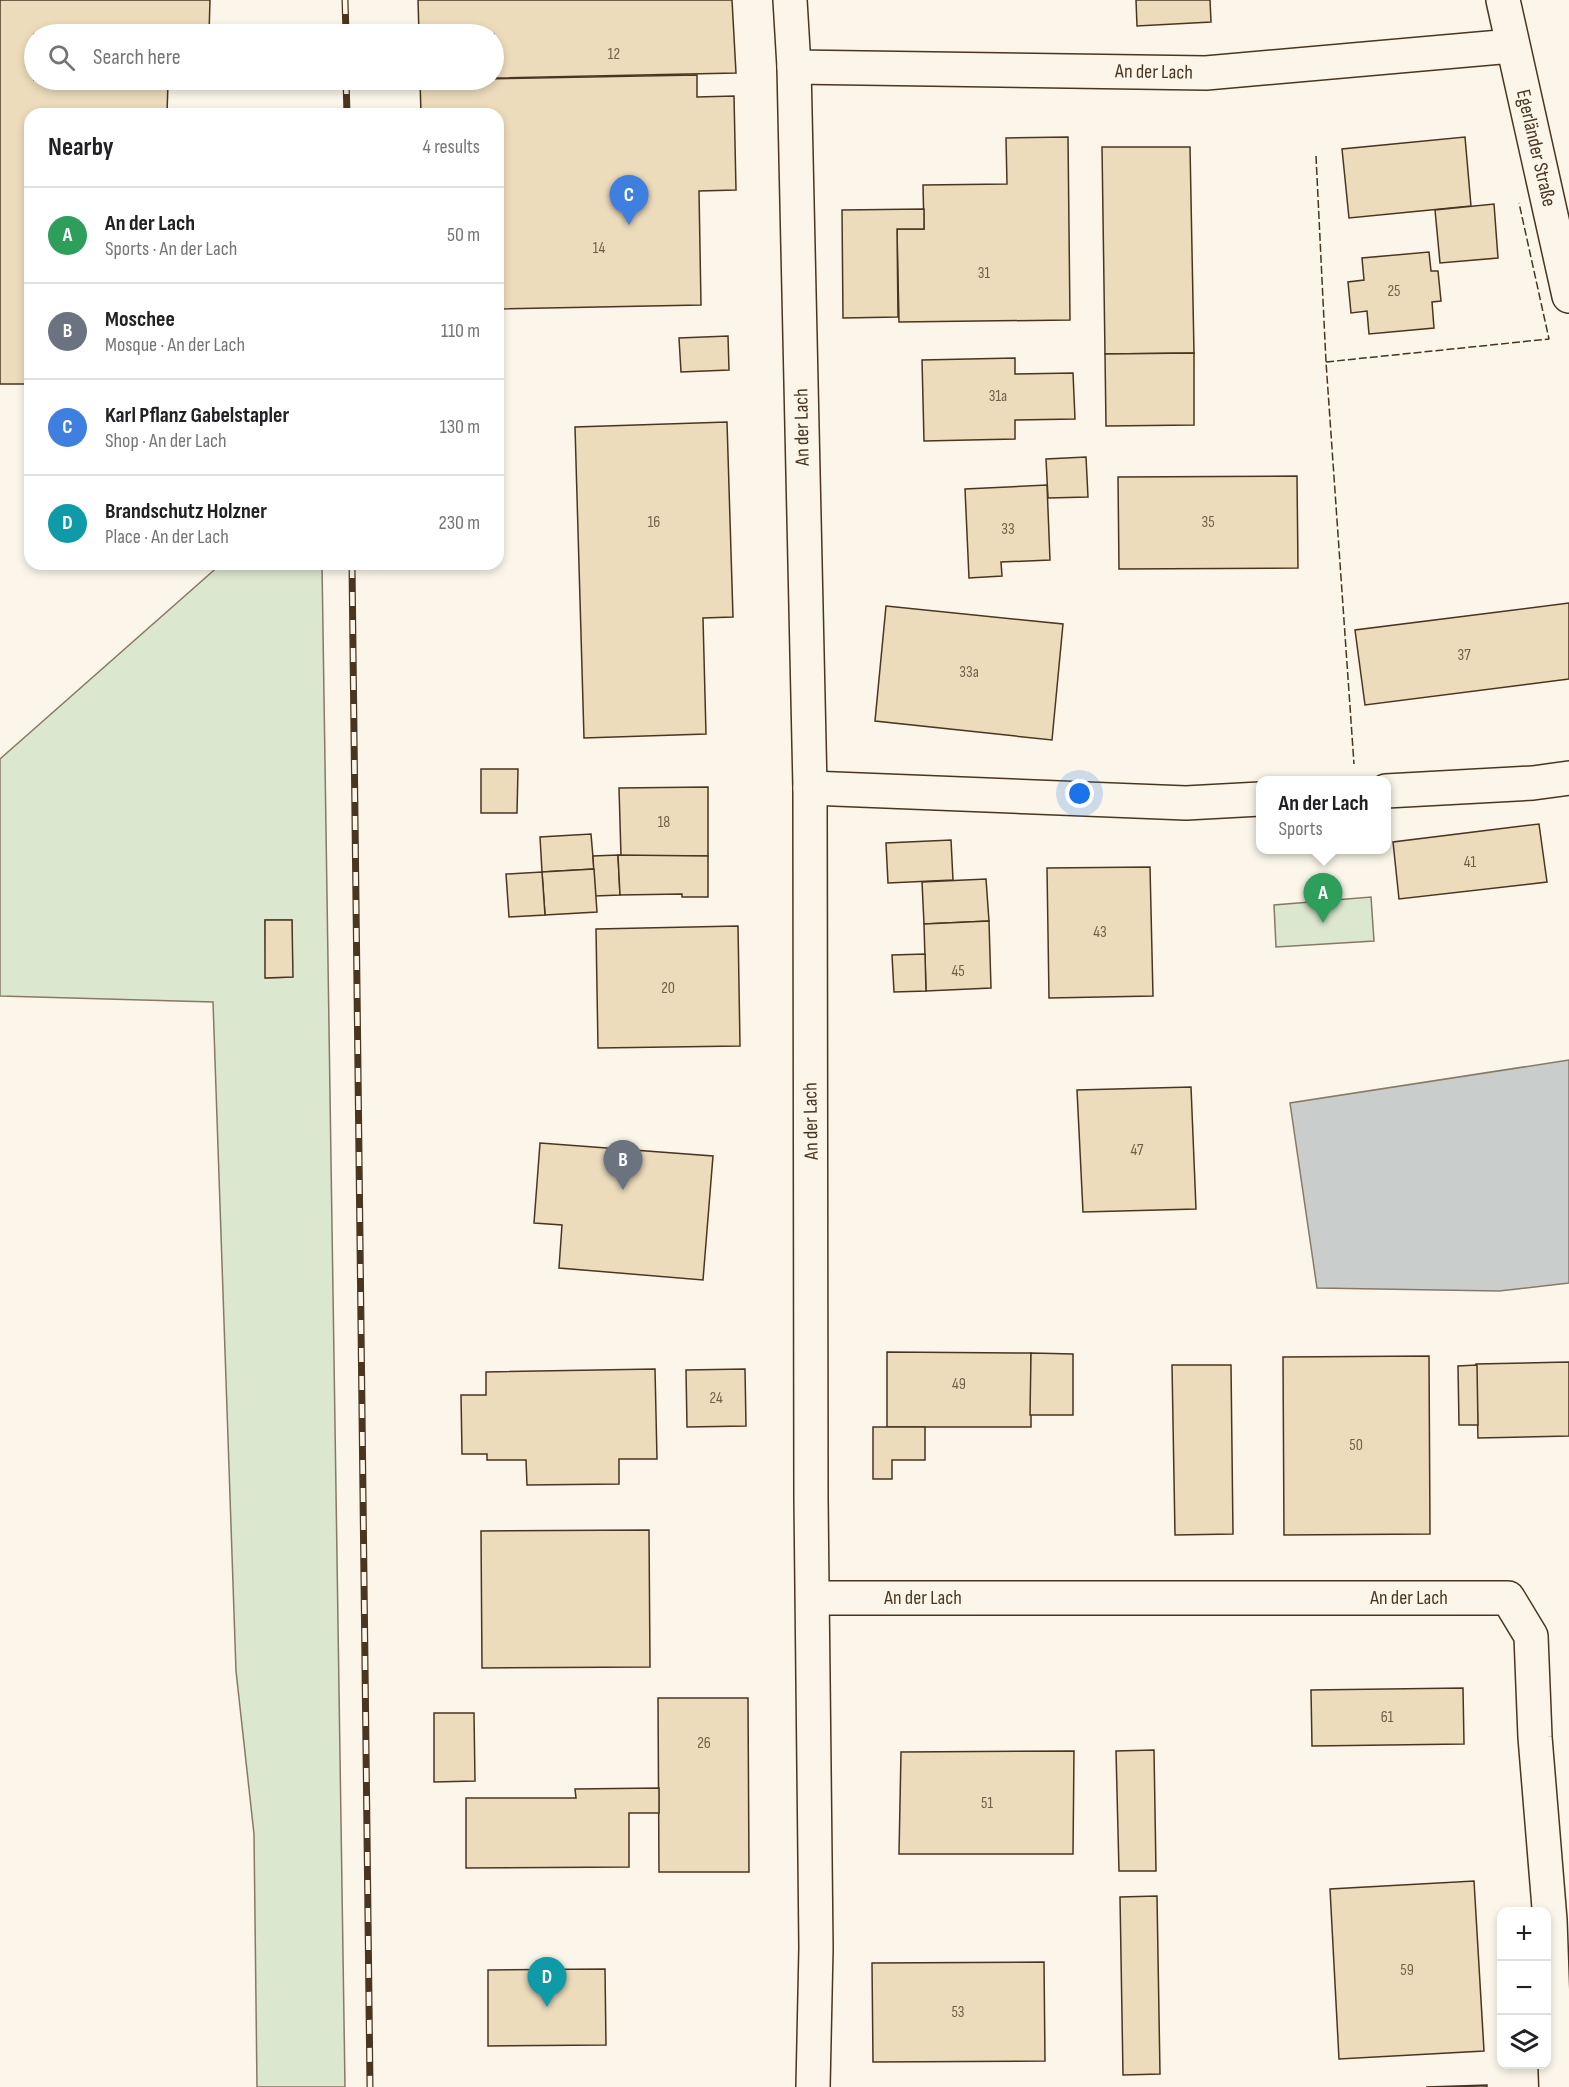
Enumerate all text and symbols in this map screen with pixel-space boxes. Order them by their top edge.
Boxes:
search box [24,24,504,90]
icon: search [45,41,78,74]
text: Search here [93,44,180,71]
house number: 12 [608,45,620,64]
street label: An der Lach [1114,59,1193,85]
street label: Egerländer Straße [1511,87,1561,209]
text: Nearby [48,132,114,163]
text: 4 results [423,135,480,159]
pin: C [610,176,648,225]
text: An der Lach [105,210,195,237]
text: A [63,223,72,247]
text: 50 m [447,223,480,247]
text: Sports · An der Lach [105,237,237,261]
house number: 14 [593,239,605,258]
house number: 31 [978,264,991,283]
house number: 25 [1387,282,1401,301]
text: Moschee [105,306,175,333]
text: B [63,319,72,343]
text: 110 m [441,319,480,343]
text: Mosque · An der Lach [105,333,245,357]
house number: 31a [989,387,1007,406]
street label: An der Lach [789,388,815,467]
text: Karl Pflanz Gabelstapler [105,402,289,429]
text: C [62,415,73,439]
text: 130 m [440,415,480,439]
text: Shop · An der Lach [105,429,227,453]
text: Brandschutz Holzner [105,498,267,525]
text: D [62,511,73,535]
text: 230 m [438,511,480,535]
house number: 16 [648,513,660,532]
house number: 35 [1201,513,1215,532]
house number: 33 [1001,520,1015,539]
text: Place · An der Lach [105,525,229,549]
house number: 37 [1457,646,1471,665]
house number: 33a [959,663,979,682]
popup [1256,776,1391,854]
your location [1065,779,1094,808]
text: An der Lach [1278,790,1369,817]
house number: 18 [658,813,670,832]
text: Sports [1278,817,1323,841]
house number: 41 [1464,853,1477,872]
pin: A [1304,874,1342,923]
house number: 43 [1093,923,1107,942]
house number: 45 [951,962,965,981]
house number: 20 [661,979,675,998]
street label: An der Lach [798,1082,824,1161]
pin: B [604,1140,642,1190]
house number: 47 [1131,1141,1144,1160]
house number: 49 [952,1375,966,1394]
house number: 24 [709,1389,723,1408]
house number: 50 [1349,1436,1363,1455]
street label: An der Lach [883,1586,962,1610]
street label: An der Lach [1369,1586,1448,1610]
house number: 61 [1381,1708,1394,1727]
house number: 26 [697,1734,711,1753]
house number: 51 [981,1794,993,1813]
map controls [1497,1907,1551,2069]
button: + [1497,1907,1551,1961]
pin: D [528,1958,566,2007]
house number: 59 [1400,1961,1414,1980]
button: − [1497,1961,1551,2015]
house number: 53 [951,2003,965,2022]
button: layers [1497,2015,1551,2069]

